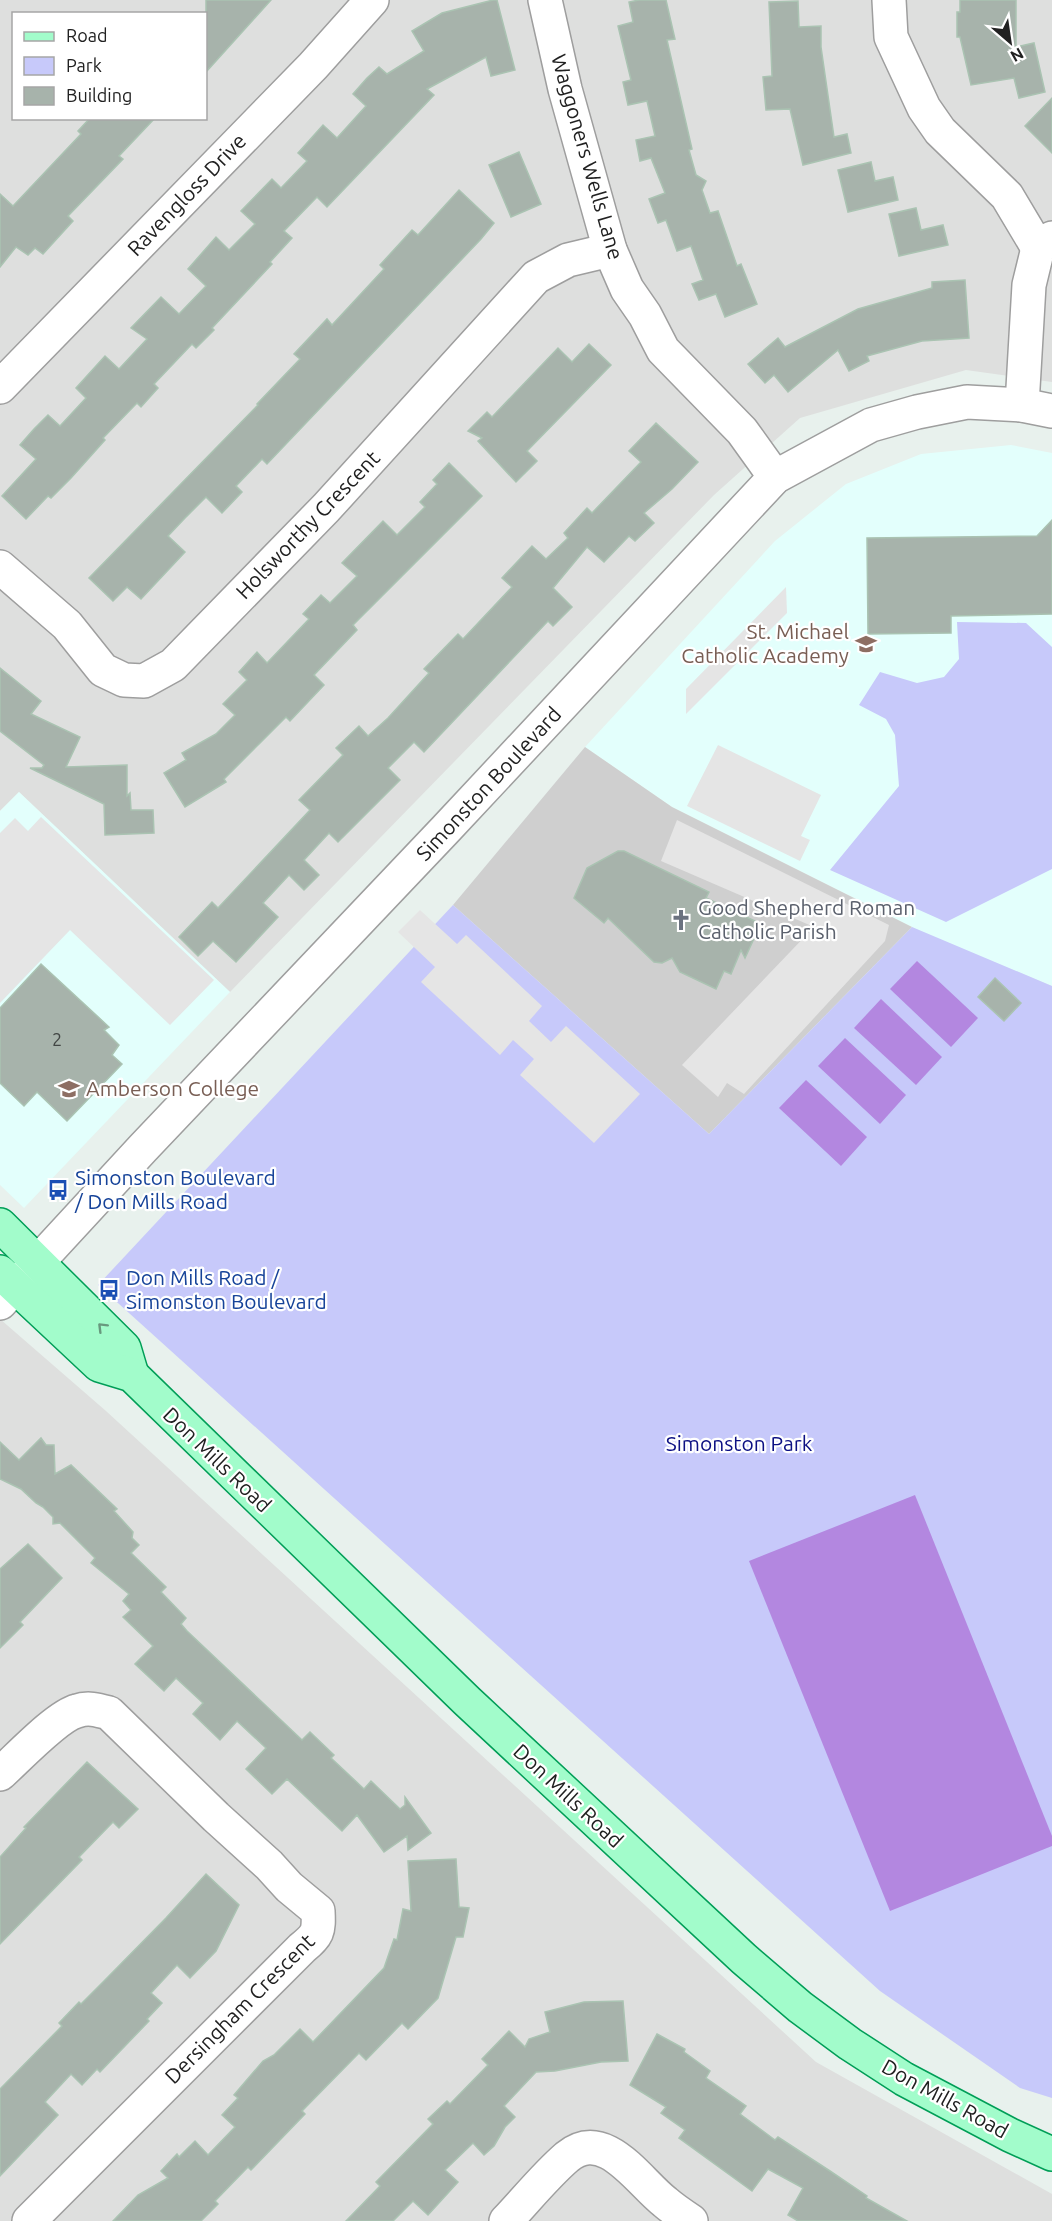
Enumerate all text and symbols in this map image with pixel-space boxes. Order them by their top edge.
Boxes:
legend [12,12,207,120]
north arrow [980,12,1040,72]
text: Road [66,25,108,45]
text: N [1008,44,1027,66]
street label: Waggoners Wells Lane [547,51,629,262]
text: Park [66,55,102,75]
text: Building [66,85,132,105]
street label: Ravengloss Drive [122,128,251,260]
street label: Holsworthy Crescent [231,445,384,603]
place label: St. Michael Catholic Academy [681,619,849,667]
school or university icon: St. Michael Catholic Academy [854,632,878,656]
street label: Simonston Boulevard [411,702,566,865]
place label: Good Shepherd Roman Catholic Parish [698,895,915,943]
church icon: Good Shepherd Roman Catholic Parish [669,908,693,932]
house number: 2 [52,1029,62,1049]
place label: Amberson College [86,1076,259,1100]
school or university icon: Amberson College [57,1077,81,1101]
place label: Simonston Boulevard / Don Mills Road [74,1165,276,1213]
bus stop icon: Simonston Boulevard / Don Mills Road [46,1178,70,1202]
place label: Don Mills Road / Simonston Boulevard [126,1265,327,1313]
bus stop icon: Don Mills Road / Simonston Boulevard [97,1278,121,1302]
one-way arrow [99,1323,110,1334]
street label: Don Mills Road [159,1402,277,1517]
park label: Simonston Park [666,1431,813,1455]
street label: Don Mills Road [509,1739,628,1852]
street label: Dersingham Crescent [160,1929,319,2088]
street label: Don Mills Road [878,2054,1013,2143]

